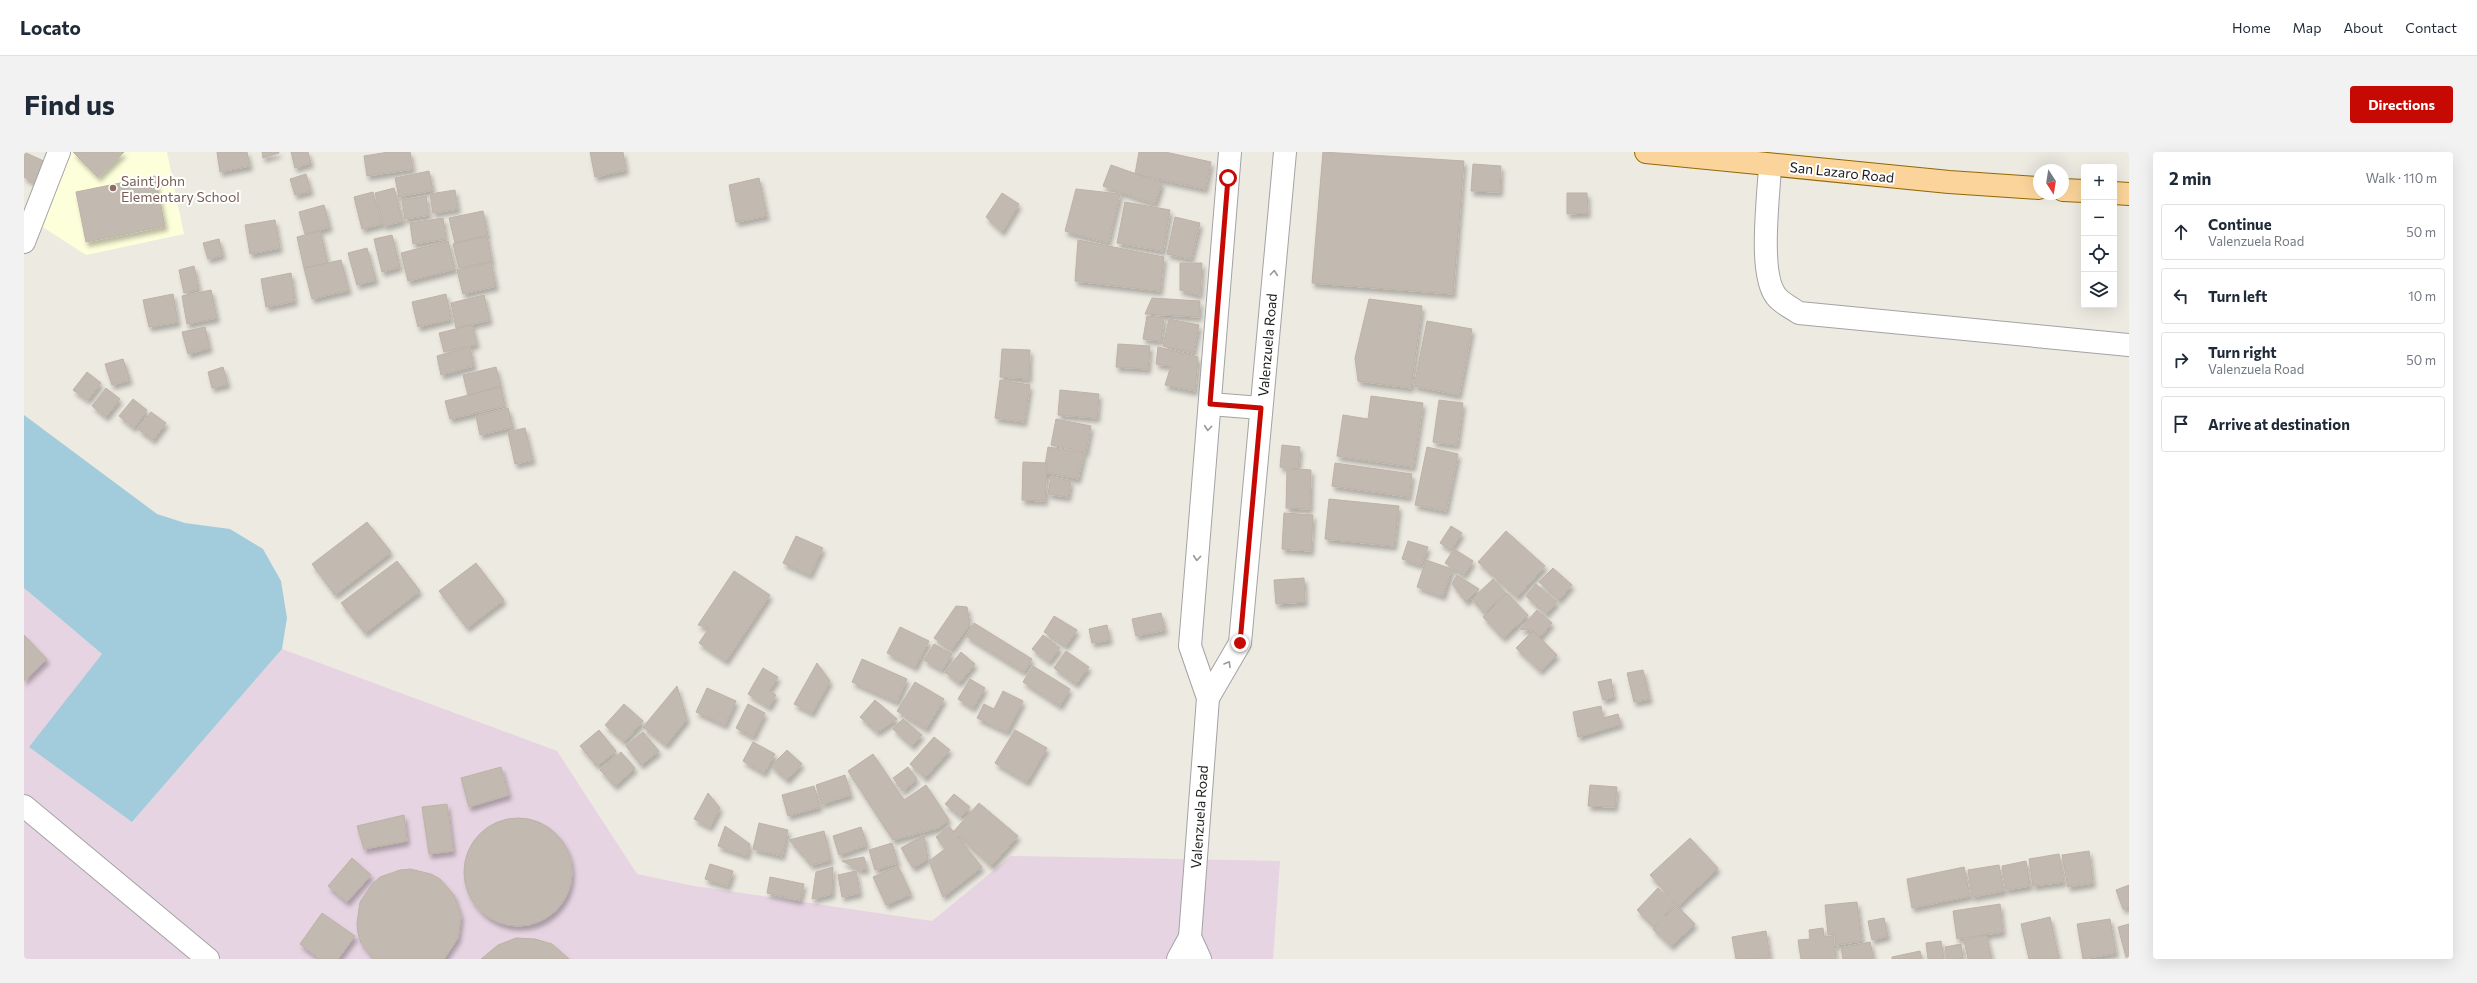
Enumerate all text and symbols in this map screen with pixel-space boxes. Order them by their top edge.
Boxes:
text: Locato [20,16,81,39]
text: Home [2232,19,2271,36]
text: Map [2293,19,2321,36]
text: About [2343,19,2383,36]
text: Contact [2405,19,2457,36]
button: Directions [2350,86,2453,123]
text: Find us [24,87,115,121]
street label: San Lazaro Road [1789,158,1895,186]
north arrow [2033,164,2069,200]
map controls [2081,164,2117,308]
button: + [2081,164,2117,200]
text: 2 min [2169,168,2211,189]
route start [1219,169,1237,187]
text: Walk · 110 m [2366,170,2437,186]
place label: Saint John Elementary School [121,172,240,205]
marker: Saint John Elementary School [108,183,118,193]
button: − [2081,200,2117,236]
text: Continue [2208,215,2272,233]
icon: ahead [2170,221,2192,243]
text: 50 m [2406,224,2436,240]
text: Valenzuela Road [2208,233,2304,249]
button: locate [2081,236,2117,272]
one-way arrow [1269,270,1278,276]
button: layers [2081,272,2117,308]
icon: left [2170,285,2192,307]
text: Turn left [2208,287,2267,305]
text: 10 m [2408,288,2436,304]
street label: Valenzuela Road [1254,293,1280,397]
text: Turn right [2208,343,2277,361]
icon: right [2170,349,2192,371]
text: 50 m [2406,352,2436,368]
text: Valenzuela Road [2208,361,2304,377]
icon: arrive [2170,413,2192,435]
text: Arrive at destination [2208,415,2350,433]
one-way arrow [1203,425,1212,431]
one-way arrow [1193,555,1202,561]
route end [1231,634,1249,652]
one-way arrow [1223,661,1230,668]
street label: Valenzuela Road [1187,765,1211,869]

